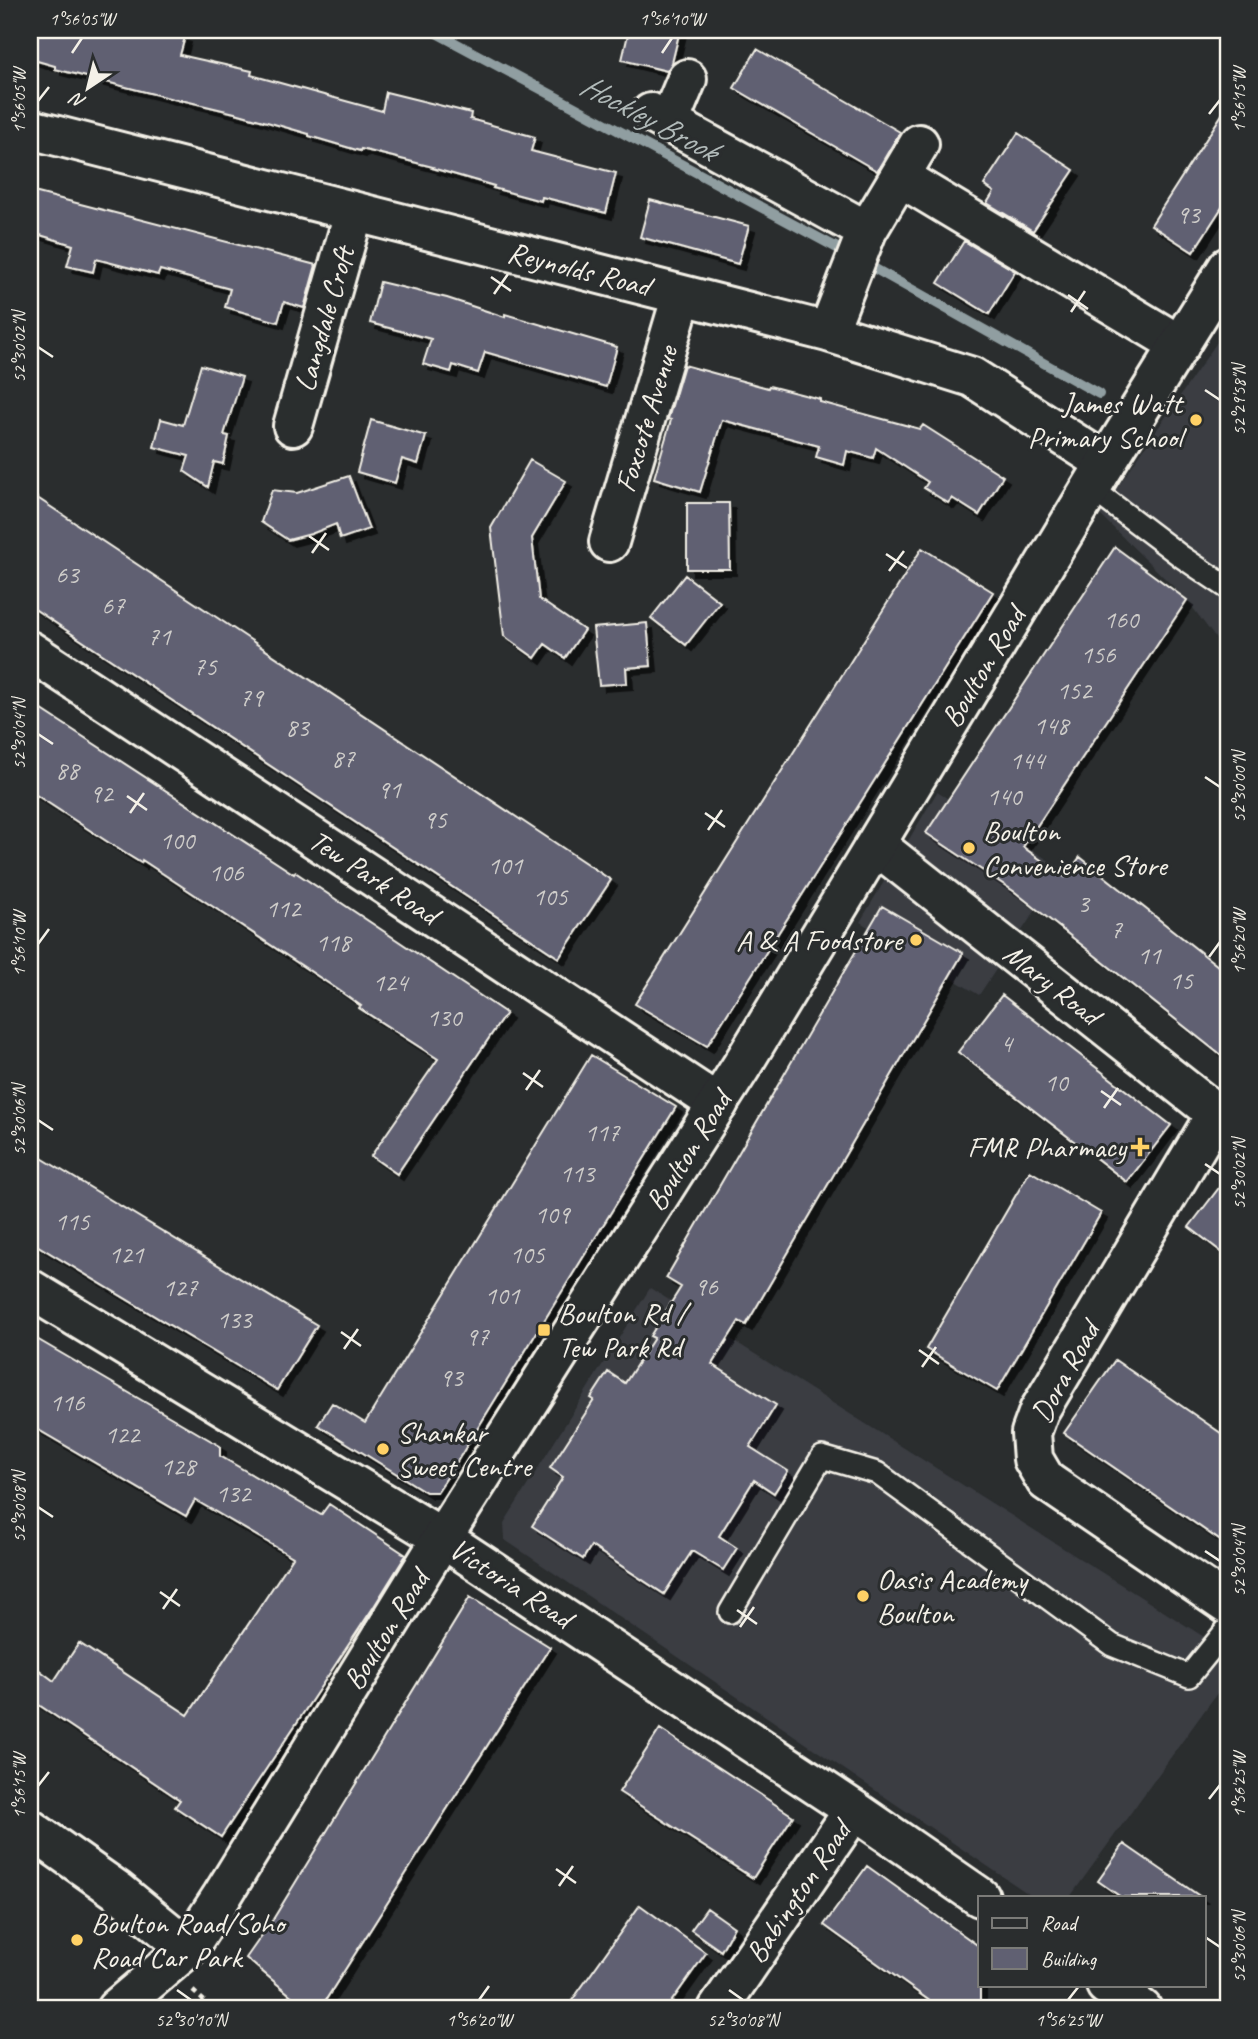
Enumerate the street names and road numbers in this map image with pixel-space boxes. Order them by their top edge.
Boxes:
street label: Reynolds Road [504,233,658,306]
street label: Langdale Croft [285,240,363,396]
street label: Foxcote Avenue [606,339,687,497]
street label: Boulton Road [932,596,1036,734]
street label: Tew Park Road [302,821,450,935]
street label: Mary Road [996,934,1111,1036]
street label: Boulton Road [636,1081,742,1218]
street label: Dora Road [1022,1312,1110,1429]
street label: Victoria Road [442,1529,583,1639]
street label: Boulton Road [334,1560,440,1697]
street label: Babington Road [737,1810,862,1970]

